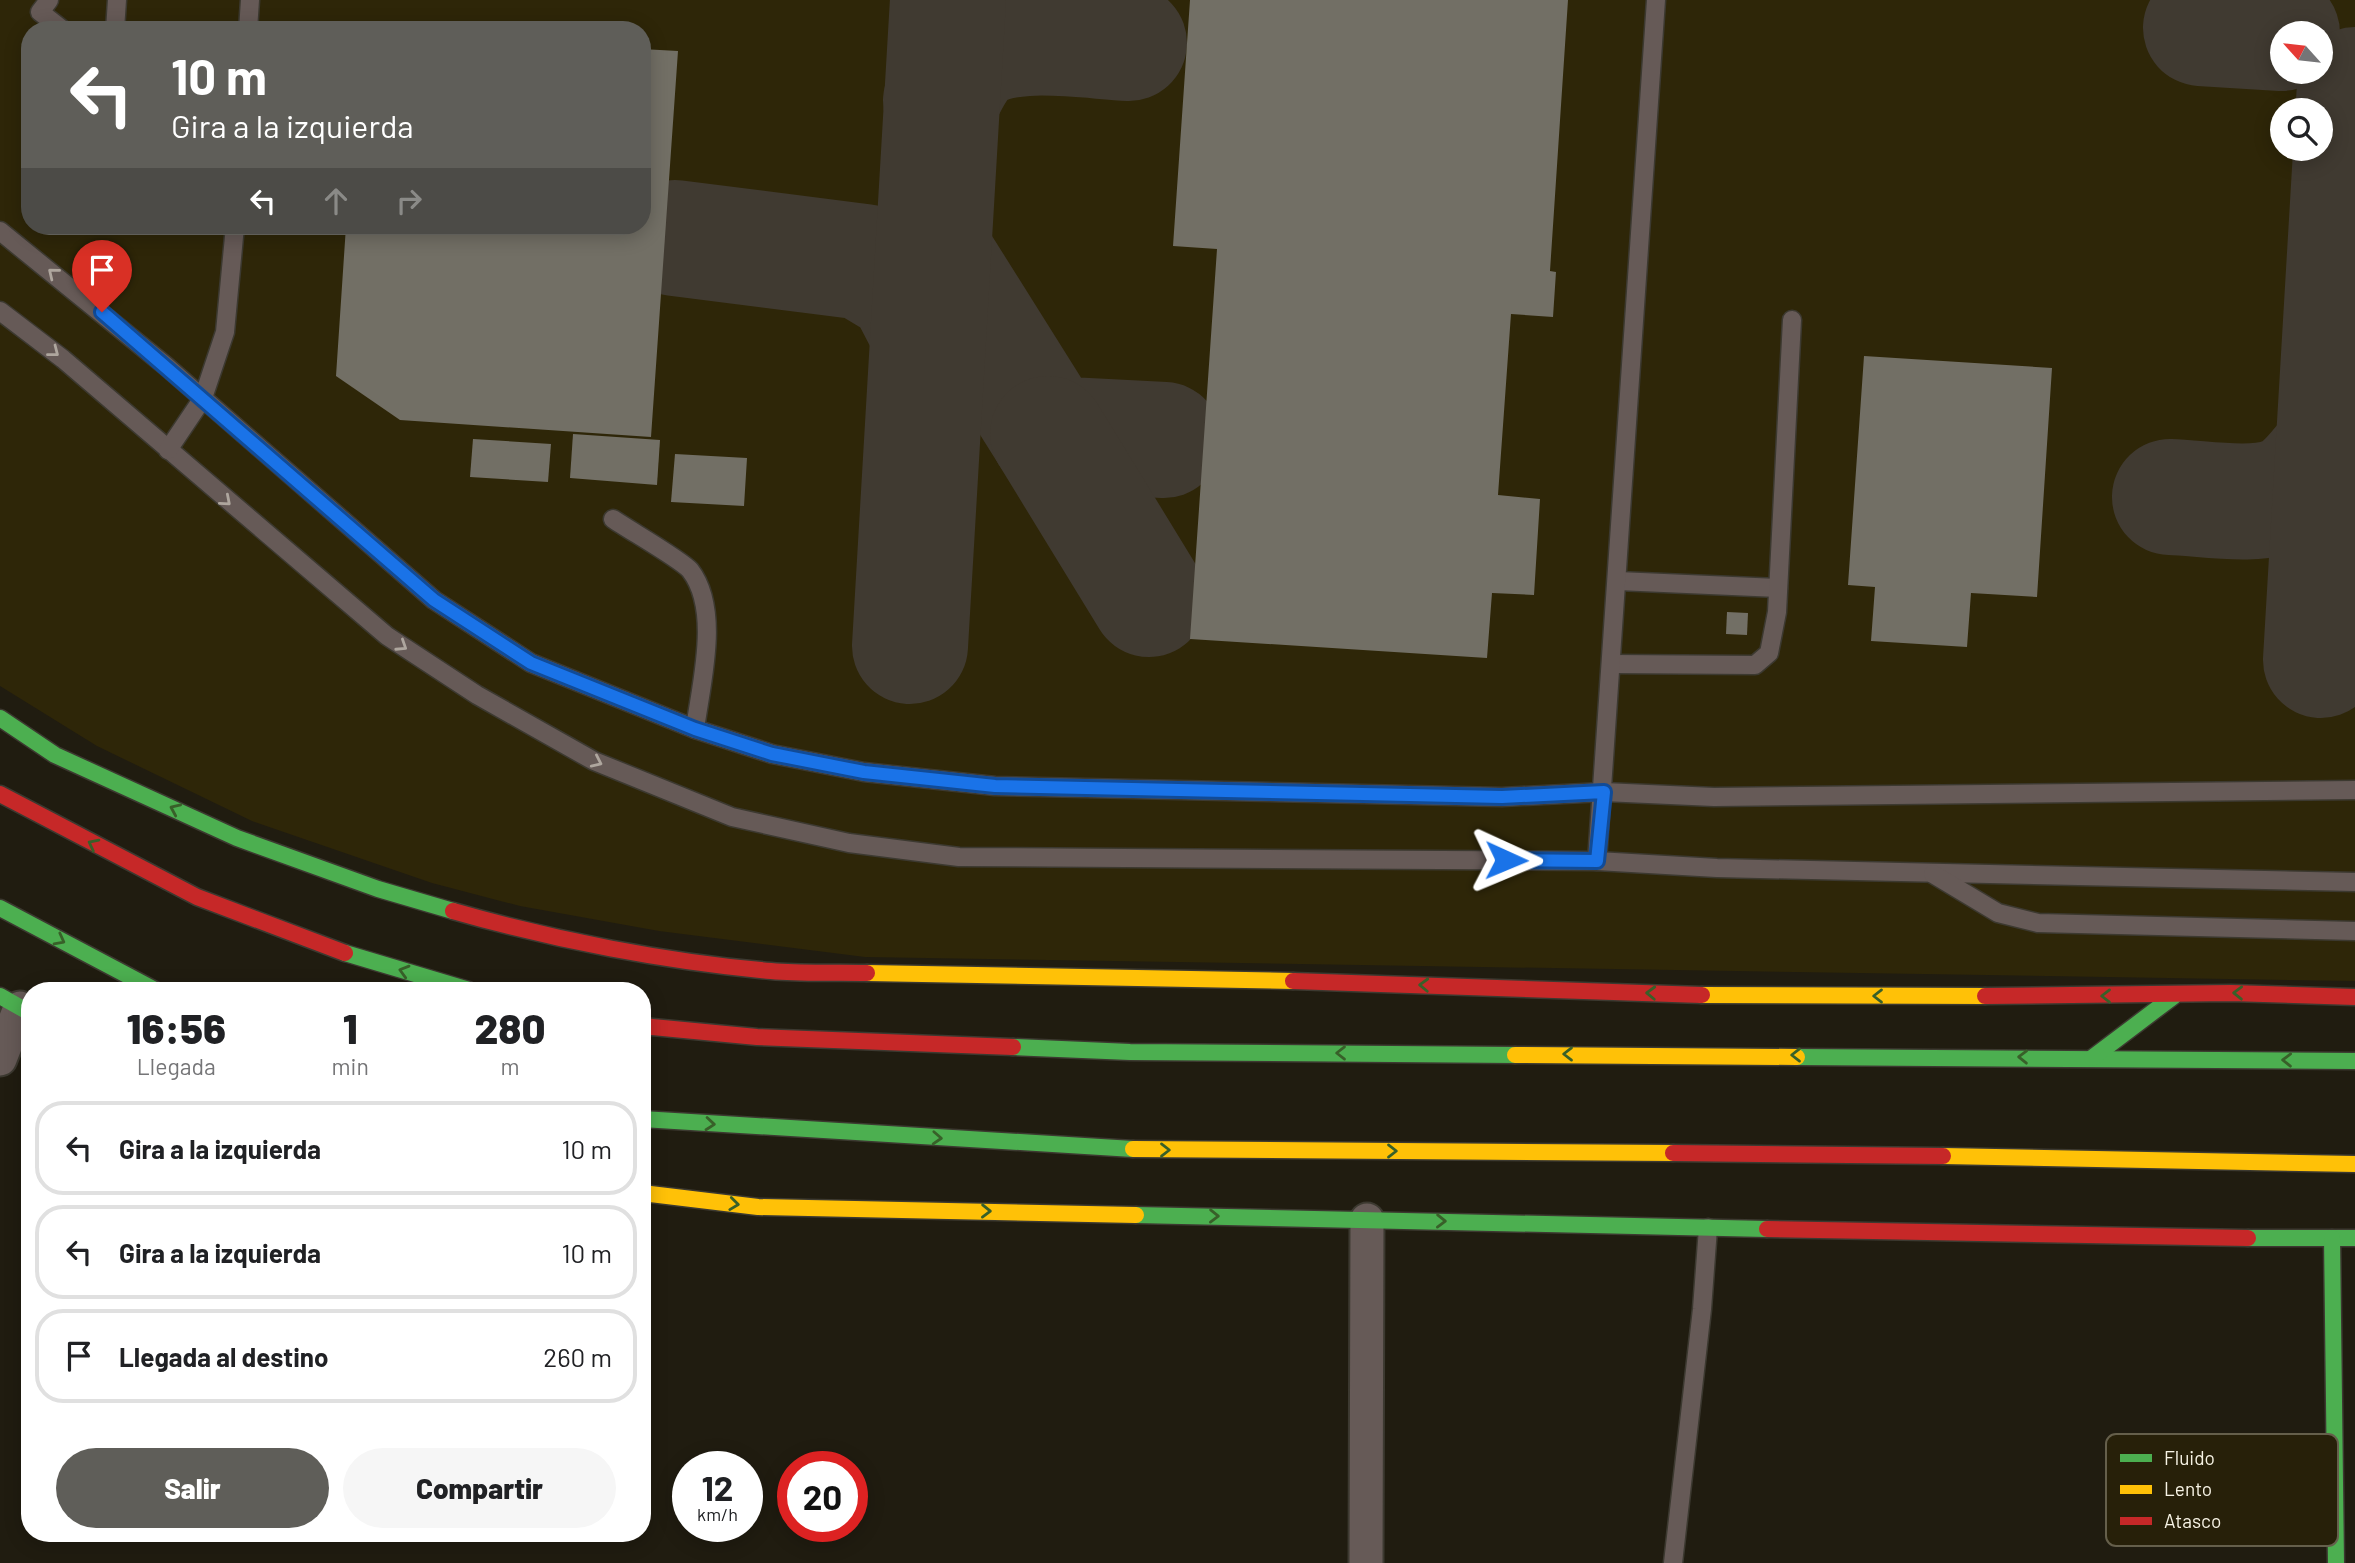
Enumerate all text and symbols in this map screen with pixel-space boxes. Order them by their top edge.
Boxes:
north arrow [2270,21,2333,84]
map controls [2270,21,2333,161]
text: 10 m [171,46,267,105]
icon: left [56,49,147,140]
button: search [2270,98,2333,161]
text: Gira a la izquierda [171,106,414,144]
icon: left [244,182,282,220]
icon: ahead [317,182,355,220]
icon: right [390,182,428,220]
pin [72,240,132,312]
icon: arrive [83,251,121,289]
one-way arrow [49,269,61,282]
one-way arrow [46,344,59,357]
one-way arrow [218,493,231,505]
one-way arrow [394,638,407,651]
one-way arrow [590,754,602,768]
one-way arrow [170,804,182,818]
position arrow [1469,823,1543,897]
one-way arrow [88,838,100,852]
one-way arrow [53,932,65,945]
one-way arrow [398,965,410,980]
one-way arrow [1418,978,1429,993]
one-way arrow [1645,985,1656,1000]
one-way arrow [2232,986,2243,1001]
one-way arrow [1873,988,1883,1004]
one-way arrow [2100,988,2111,1004]
text: 16:56 [127,1002,226,1052]
text: 1 [343,1002,358,1052]
text: 280 [474,1002,545,1052]
one-way arrow [1335,1045,1346,1060]
one-way arrow [1563,1046,1573,1062]
one-way arrow [1790,1047,1801,1063]
one-way arrow [2018,1049,2028,1065]
text: Llegada [137,1052,216,1080]
text: min [332,1052,369,1080]
text: m [500,1052,519,1080]
one-way arrow [2281,1052,2292,1068]
one-way arrow [705,1116,716,1131]
icon: left [60,1129,98,1167]
one-way arrow [932,1130,943,1145]
text: Gira a la izquierda [119,1133,321,1164]
text: 10 m [562,1133,612,1164]
one-way arrow [1159,1142,1170,1157]
one-way arrow [1387,1143,1398,1159]
one-way arrow [729,1196,740,1211]
one-way arrow [981,1203,992,1219]
one-way arrow [1209,1208,1219,1224]
one-way arrow [1436,1214,1447,1229]
icon: left [60,1233,98,1271]
text: Gira a la izquierda [119,1237,321,1268]
text: 10 m [562,1237,612,1268]
icon: arrive [60,1337,98,1375]
text: Llegada al destino [119,1341,328,1372]
text: 260 m [543,1341,612,1372]
legend [2106,1434,2338,1546]
text: Fluido [2164,1446,2215,1469]
button: Salir [56,1448,329,1528]
button: Compartir [343,1448,616,1528]
speed limit sign: 20 [777,1451,868,1542]
text: 12 [701,1466,733,1508]
text: Lento [2164,1477,2212,1500]
text: km/h [697,1503,738,1525]
text: Atasco [2164,1509,2221,1532]

